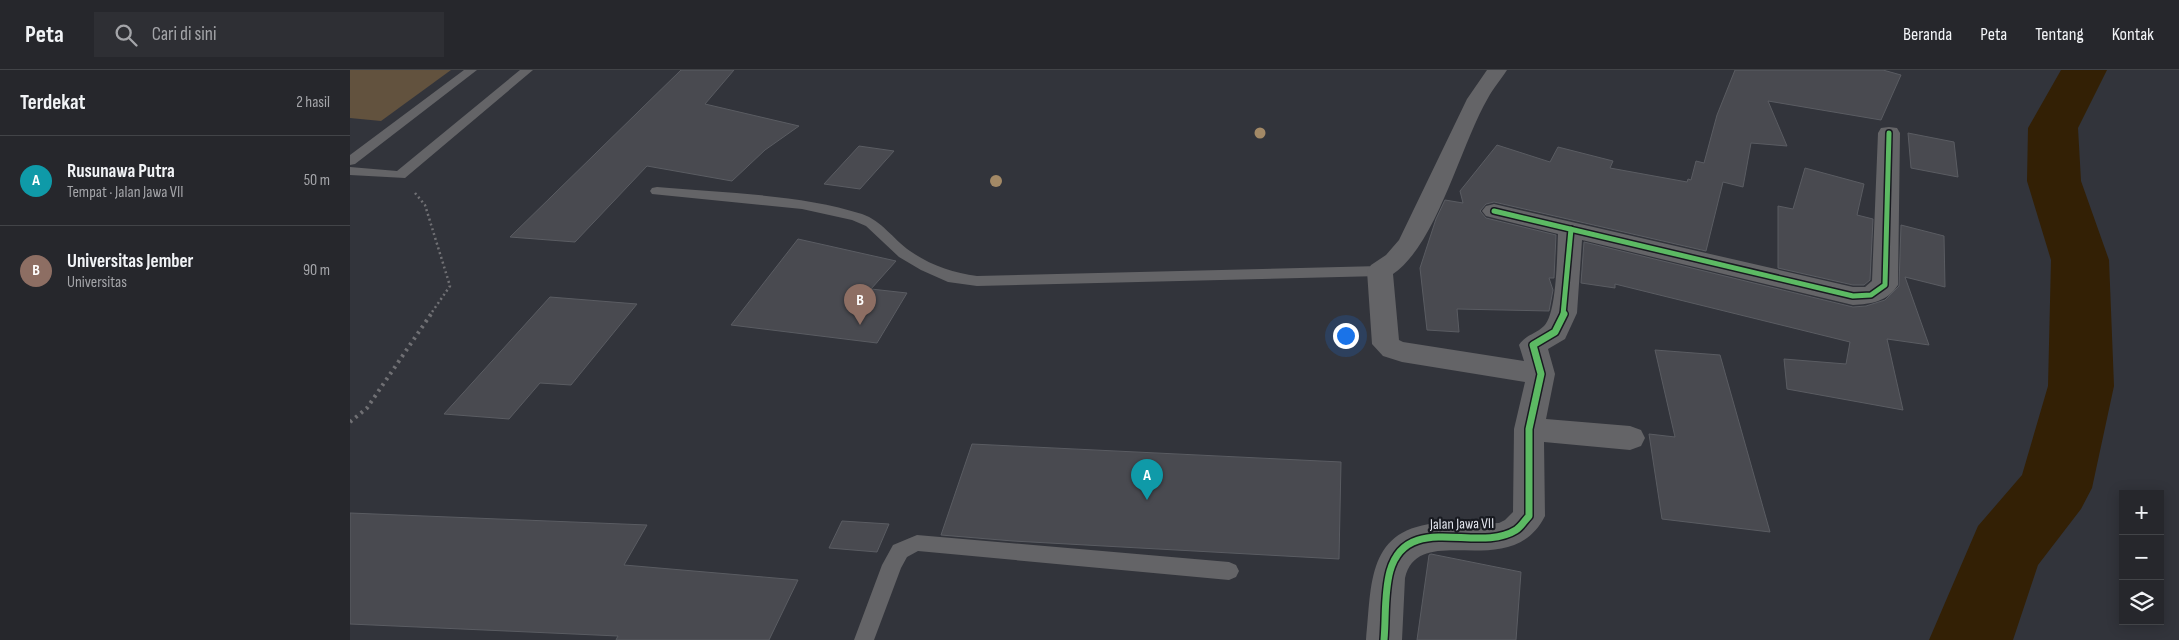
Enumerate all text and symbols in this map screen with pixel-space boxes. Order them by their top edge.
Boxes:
search box [94,12,444,57]
text: Peta [25,20,64,49]
icon: search [112,21,140,49]
text: Cari di sini [152,23,217,46]
text: Beranda [1903,24,1952,45]
text: Peta [1980,24,2007,45]
text: Tentang [2035,24,2084,45]
text: Kontak [2112,24,2154,45]
text: Terdekat [20,90,86,115]
text: 2 hasil [296,93,330,112]
text: Rusunawa Putra [67,160,175,183]
text: A [32,171,40,190]
text: 50 m [304,171,330,190]
text: Tempat · Jalan Jawa VII [67,183,184,202]
text: Universitas Jember [67,250,194,273]
text: B [32,261,40,280]
text: 90 m [303,261,330,280]
text: Universitas [67,273,127,292]
pin: B [844,284,876,325]
your location [1333,323,1359,349]
pin: A [1131,459,1163,500]
map controls [2119,490,2164,625]
button: + [2119,490,2164,535]
street label: Jalan Jawa VII [1429,514,1494,534]
button: − [2119,535,2164,580]
button: layers [2119,580,2164,625]

